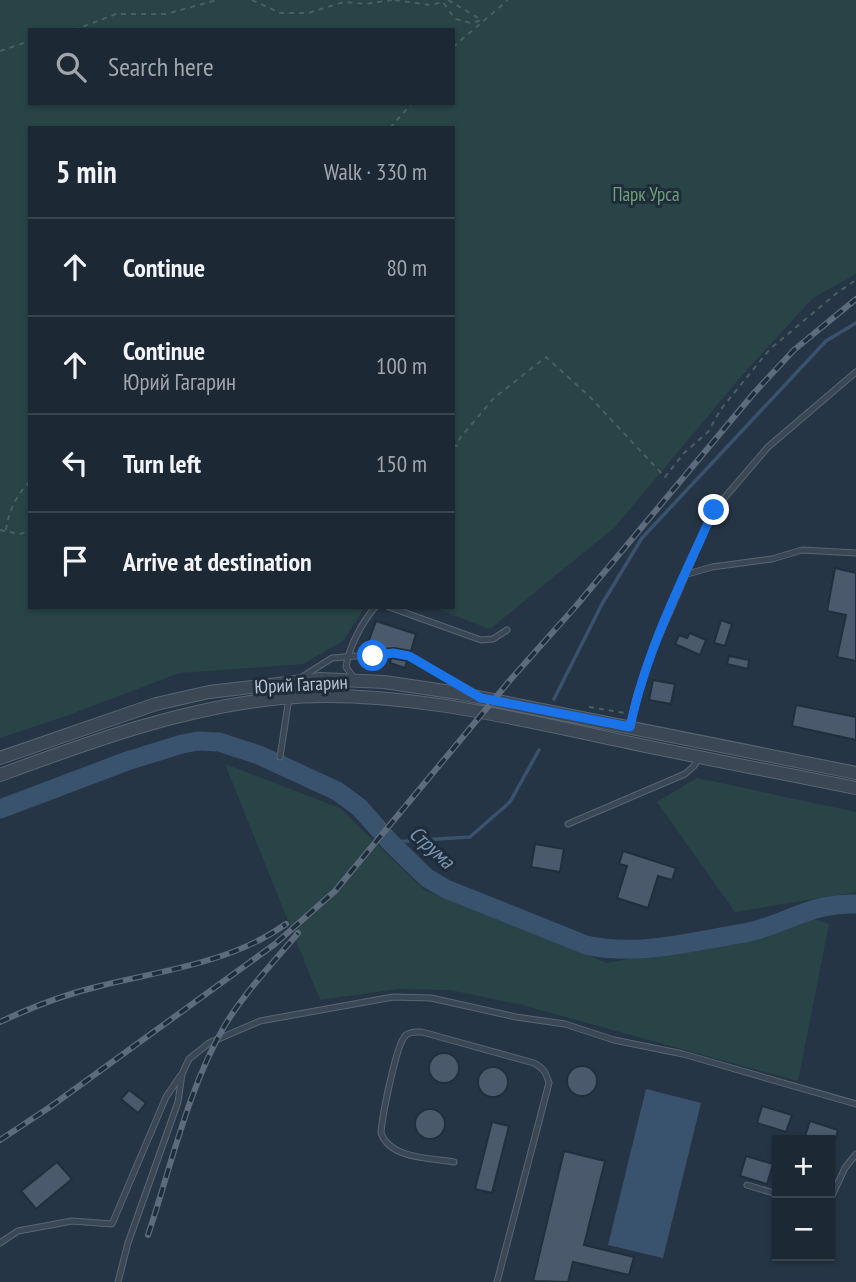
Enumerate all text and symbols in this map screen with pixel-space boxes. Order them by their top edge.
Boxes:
search box [28,28,455,105]
icon: search [52,48,90,86]
text: Search here [108,50,214,83]
text: 5 min [56,152,117,191]
text: Walk · 330 m [324,157,427,186]
park label: Парк Урса [612,182,680,206]
icon: ahead [56,248,94,286]
text: Continue [123,251,205,284]
text: 80 m [386,253,427,282]
text: Continue [123,334,205,367]
icon: ahead [56,346,94,384]
text: 100 m [376,351,427,380]
text: Юрий Гагарин [123,367,236,396]
icon: left [56,444,94,482]
text: Turn left [123,447,201,480]
text: 150 m [376,449,427,478]
route end [698,494,729,525]
icon: arrive [56,542,94,580]
text: Arrive at destination [123,545,312,578]
route start [357,640,388,671]
street label: Юрий Гагарин [254,670,348,698]
water label: Струма [404,820,461,875]
map controls [772,1135,835,1261]
button: + [772,1135,835,1198]
button: − [772,1198,835,1261]

